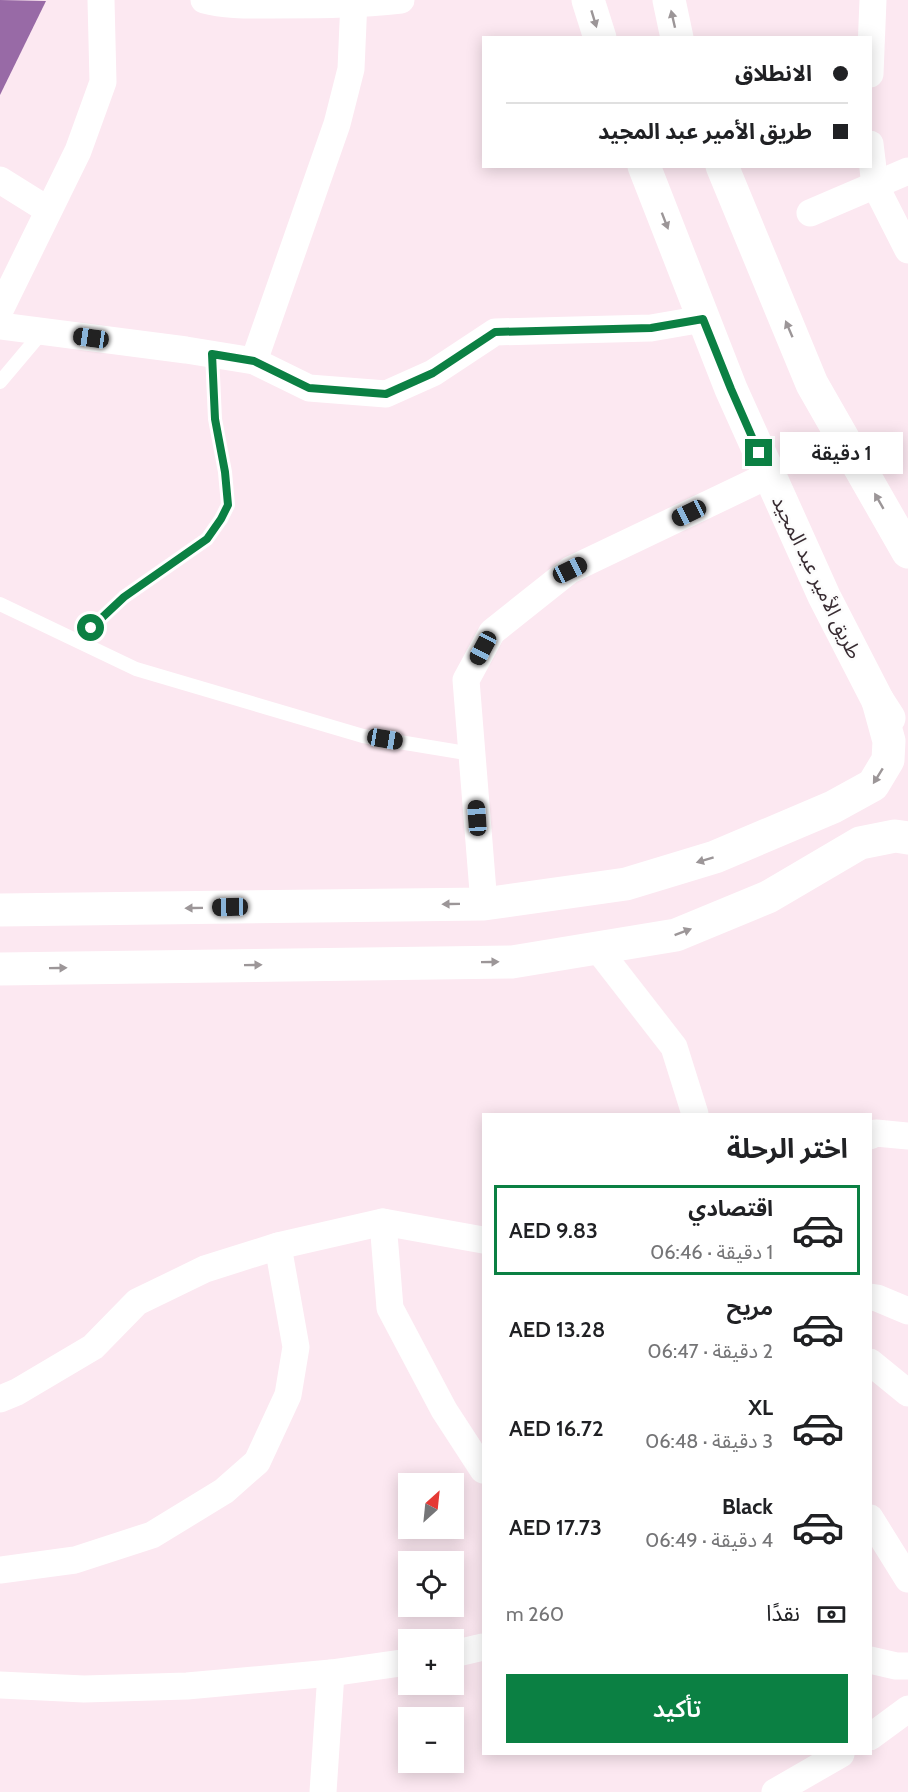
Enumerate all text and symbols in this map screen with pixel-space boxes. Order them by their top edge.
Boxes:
one-way arrow [668,9,677,28]
one-way arrow [590,10,599,28]
text: الانطلاق [735,60,812,87]
text: طريق الأمير عبد المجيد [598,118,812,145]
one-way arrow [661,212,671,230]
one-way arrow [784,319,794,337]
car [72,327,110,349]
callout: 1 دقيقة [780,432,903,474]
route end [745,439,772,466]
text: 1 دقيقة [811,441,872,465]
street label: طريق الأمير عبد المجيد [766,491,867,663]
one-way arrow [874,493,884,510]
car [669,497,709,529]
car [550,554,590,586]
route start [77,614,104,641]
car [467,628,499,668]
car [366,727,404,751]
one-way arrow [873,768,884,784]
car [467,799,487,837]
one-way arrow [696,856,714,866]
car [212,898,248,916]
one-way arrow [442,899,461,909]
one-way arrow [184,903,203,913]
one-way arrow [674,927,692,937]
one-way arrow [481,957,500,967]
one-way arrow [244,960,263,970]
one-way arrow [49,963,68,973]
text: اختر الرحلة [727,1132,848,1165]
text: اقتصادي [688,1195,773,1222]
icon: car [791,1203,845,1257]
text: AED 9.83 [509,1217,598,1244]
text: 1 دقيقة · 06:46 [650,1240,773,1264]
text: مريح [727,1294,773,1321]
icon: car [791,1302,845,1356]
text: AED 13.28 [509,1316,605,1343]
text: 2 دقيقة · 06:47 [648,1339,773,1363]
text: XL [748,1394,773,1421]
icon: car [791,1401,845,1455]
text: AED 16.72 [509,1415,604,1442]
text: 3 دقيقة · 06:48 [645,1429,773,1453]
north arrow [398,1473,464,1539]
map controls [398,1473,464,1773]
text: Black [722,1493,773,1520]
icon: car [791,1500,845,1554]
text: AED 17.73 [509,1514,602,1541]
text: 4 دقيقة · 06:49 [645,1528,773,1552]
button: locate [398,1551,464,1617]
icon: cash [815,1598,848,1631]
text: نقدًا [766,1600,800,1627]
text: 260 m [506,1602,564,1626]
button: + [398,1629,464,1695]
button: تأكيد [506,1674,848,1743]
button: − [398,1707,464,1773]

